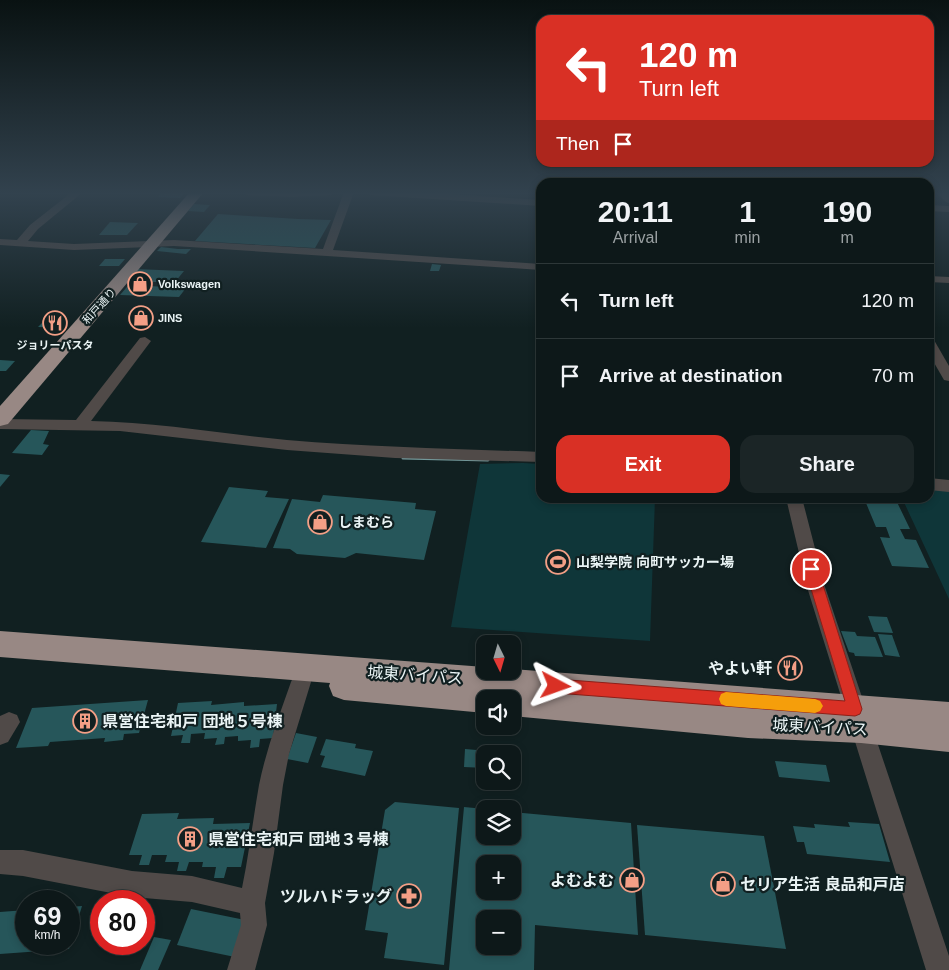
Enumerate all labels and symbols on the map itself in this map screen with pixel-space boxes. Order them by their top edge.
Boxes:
shop icon: Volkswagen [127,271,153,297]
place label: Volkswagen [158,278,221,290]
street label: 和戸通り [80,286,118,326]
shop icon: JINS [128,305,154,331]
restaurant icon: ジョリーパスタ [42,310,68,336]
place label: JINS [158,312,182,324]
place label: ジョリーパスタ [17,339,93,351]
shop icon: しまむら [307,509,333,535]
place label: しまむら [338,514,394,530]
pin [790,548,832,590]
sports icon: 山梨学院 向町サッカー場 [545,549,571,575]
place label: 山梨学院 向町サッカー場 [576,554,734,570]
north arrow [476,635,521,680]
restaurant icon: やよい軒 [777,655,803,681]
position arrow [529,659,581,711]
place label: やよい軒 [708,660,772,677]
street label: 城東バイパス [367,663,463,687]
building icon: 県営住宅和戸 団地５号棟 [72,708,98,734]
place label: 県営住宅和戸 団地５号棟 [102,712,282,730]
street label: 城東バイパス [772,716,868,738]
building icon: 県営住宅和戸 団地３号棟 [177,826,203,852]
place label: 県営住宅和戸 団地３号棟 [208,830,388,848]
shop icon: よむよむ [619,867,645,893]
shop icon: セリア生活 良品和戸店 [710,871,736,897]
place label: よむよむ [550,872,614,889]
place label: セリア生活 良品和戸店 [740,876,904,893]
pharmacy icon: ツルハドラッグ [396,883,422,909]
place label: ツルハドラッグ [280,887,392,905]
speed limit sign: 80 [90,890,155,955]

